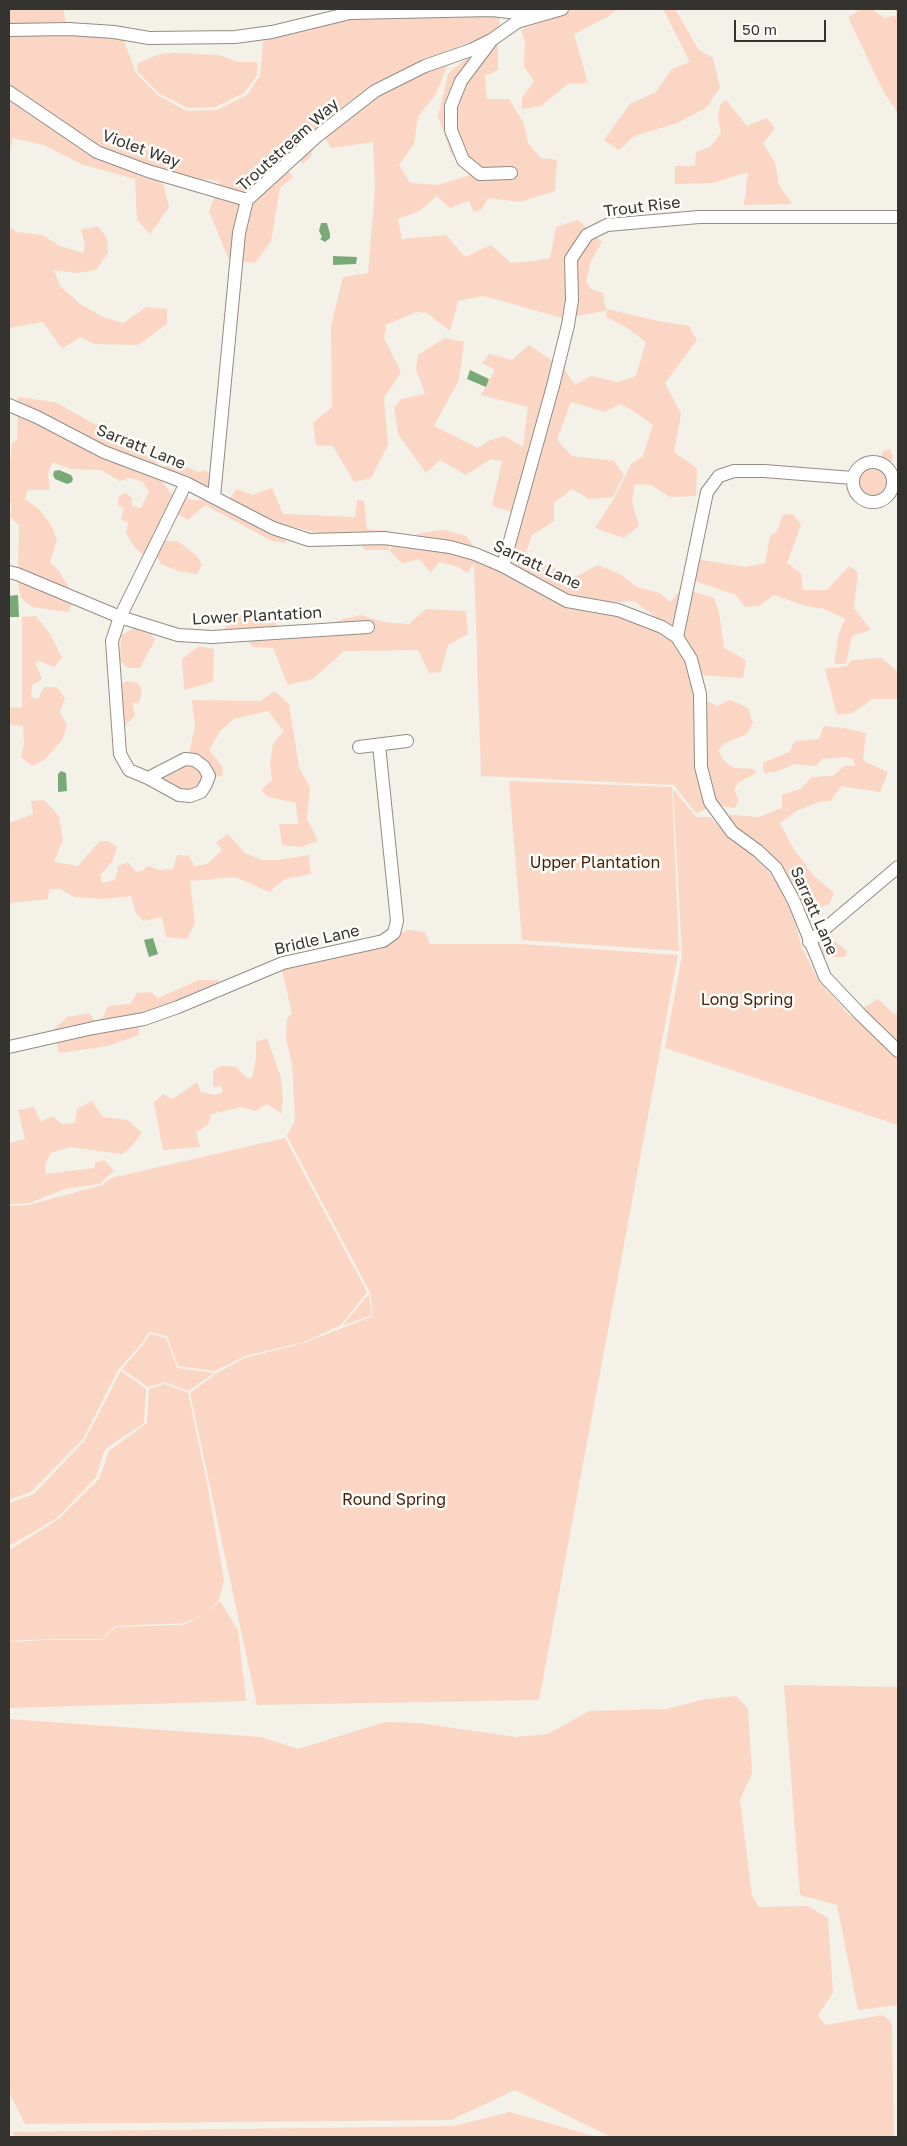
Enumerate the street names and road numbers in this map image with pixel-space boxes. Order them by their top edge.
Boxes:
street label: Troutstream Way [233,94,343,196]
street label: Violet Way [99,126,183,172]
street label: Trout Rise [603,193,681,221]
street label: Sarratt Lane [94,420,188,474]
street label: Sarratt Lane [490,536,584,594]
street label: Lower Plantation [191,603,323,629]
street label: Sarratt Lane [786,864,842,958]
street label: Bridle Lane [273,921,361,959]

